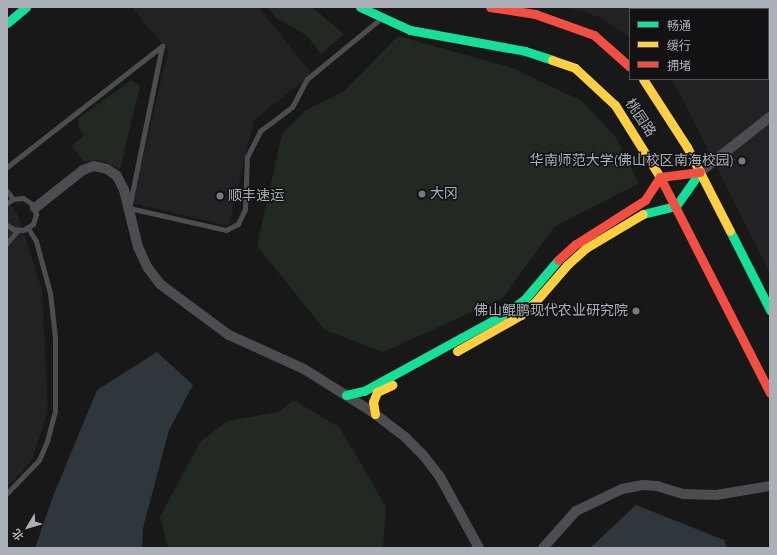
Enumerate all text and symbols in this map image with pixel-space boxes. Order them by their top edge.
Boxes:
legend [629,8,769,80]
text: 畅通 [667,20,691,32]
text: 缓行 [667,40,691,52]
text: 拥堵 [667,60,691,72]
street label: 桃园路 [621,96,659,140]
place label: 华南师范大学(佛山校区南海校园) [530,153,734,169]
marker: 华南师范大学(佛山校区南海校园) [737,156,747,166]
place label: 大冈 [430,186,458,202]
place label: 顺丰速运 [228,188,284,204]
marker: 大冈 [417,189,427,199]
marker: 顺丰速运 [215,191,225,201]
place label: 佛山鲲鹏现代农业研究院 [474,303,628,319]
marker: 佛山鲲鹏现代农业研究院 [631,306,641,316]
north arrow [8,507,48,547]
text: 北 [10,527,26,542]

